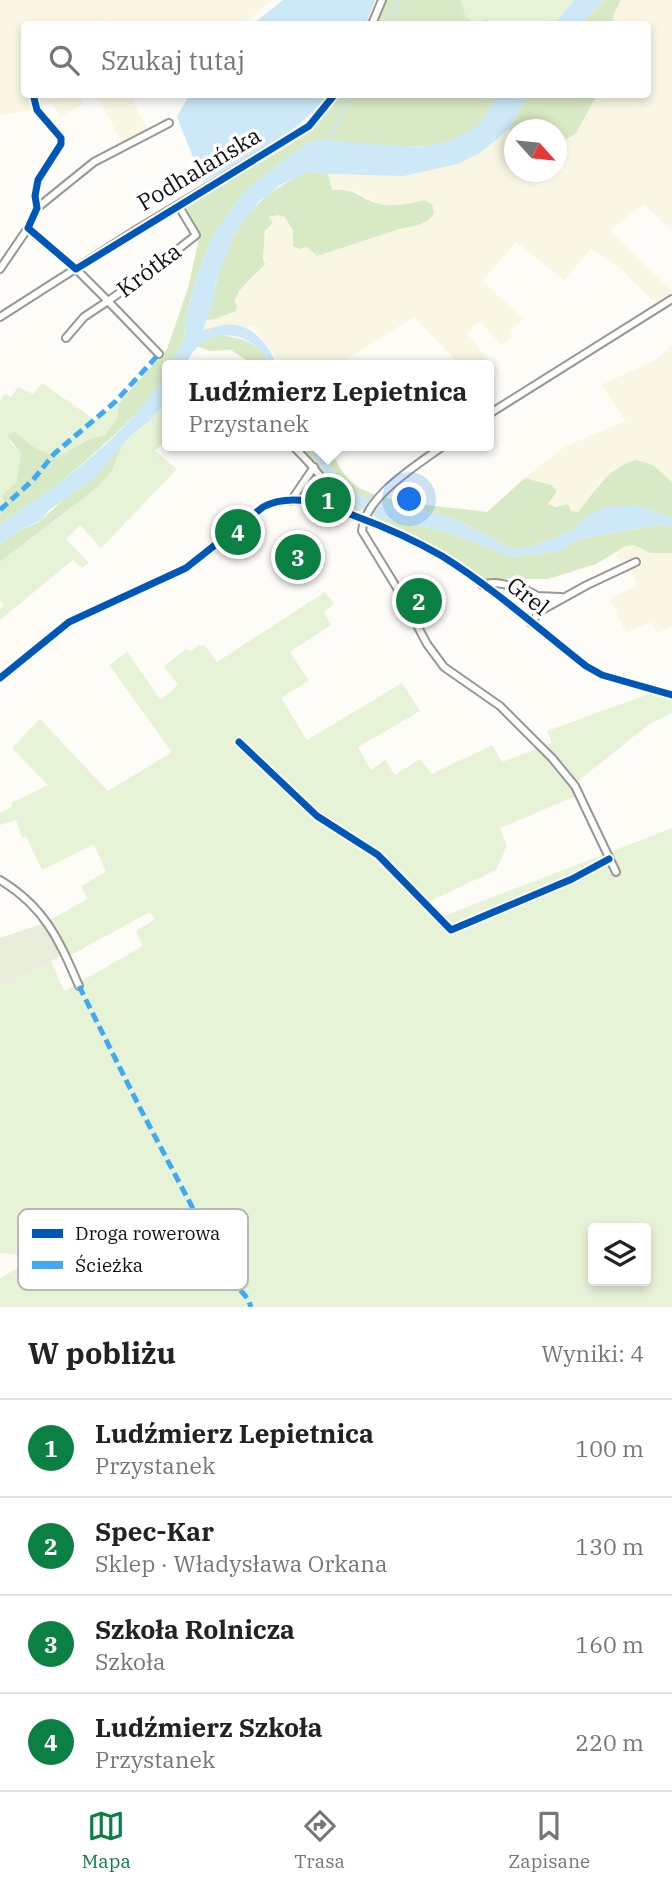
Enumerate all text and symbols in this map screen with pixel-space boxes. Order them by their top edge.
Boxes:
search box [21,21,651,98]
icon: search [45,41,83,79]
text: Szukaj tutaj [101,43,245,77]
street label: Podhalańska [131,119,266,217]
north arrow [504,119,567,182]
street label: Krótka [110,235,187,303]
popup [162,360,494,451]
text: Ludźmierz Lepietnica [189,374,467,408]
text: Przystanek [189,408,309,438]
pin: 1 [305,474,351,526]
your location [392,482,426,516]
pin: 4 [215,506,261,558]
pin: 3 [275,531,321,583]
street label: Grel [501,569,556,621]
pin: 2 [396,575,442,627]
legend [18,1209,248,1290]
text: Droga rowerowa [75,1221,220,1245]
map controls [588,1223,651,1286]
button: layers [588,1223,651,1286]
text: Ścieżka [75,1253,143,1277]
text: W pobliżu [28,1333,176,1372]
text: Wyniki: 4 [541,1338,644,1368]
text: Ludźmierz Lepietnica [95,1416,374,1450]
text: 1 [44,1433,58,1463]
text: 100 m [575,1433,644,1463]
text: Przystanek [95,1450,215,1480]
text: Spec-Kar [95,1514,214,1548]
text: 2 [44,1531,58,1561]
text: 130 m [575,1531,644,1561]
text: Sklep · Władysława Orkana [95,1548,388,1578]
text: Szkoła Rolnicza [95,1612,295,1646]
text: 3 [44,1629,58,1659]
text: 160 m [575,1629,644,1659]
text: Szkoła [95,1646,166,1676]
text: Ludźmierz Szkoła [95,1710,323,1744]
text: 4 [44,1727,58,1757]
text: 220 m [575,1727,644,1757]
text: Przystanek [95,1744,215,1774]
tab: Mapa [82,1807,131,1873]
tab: Trasa [294,1807,345,1873]
tab: Zapisane [508,1807,590,1873]

